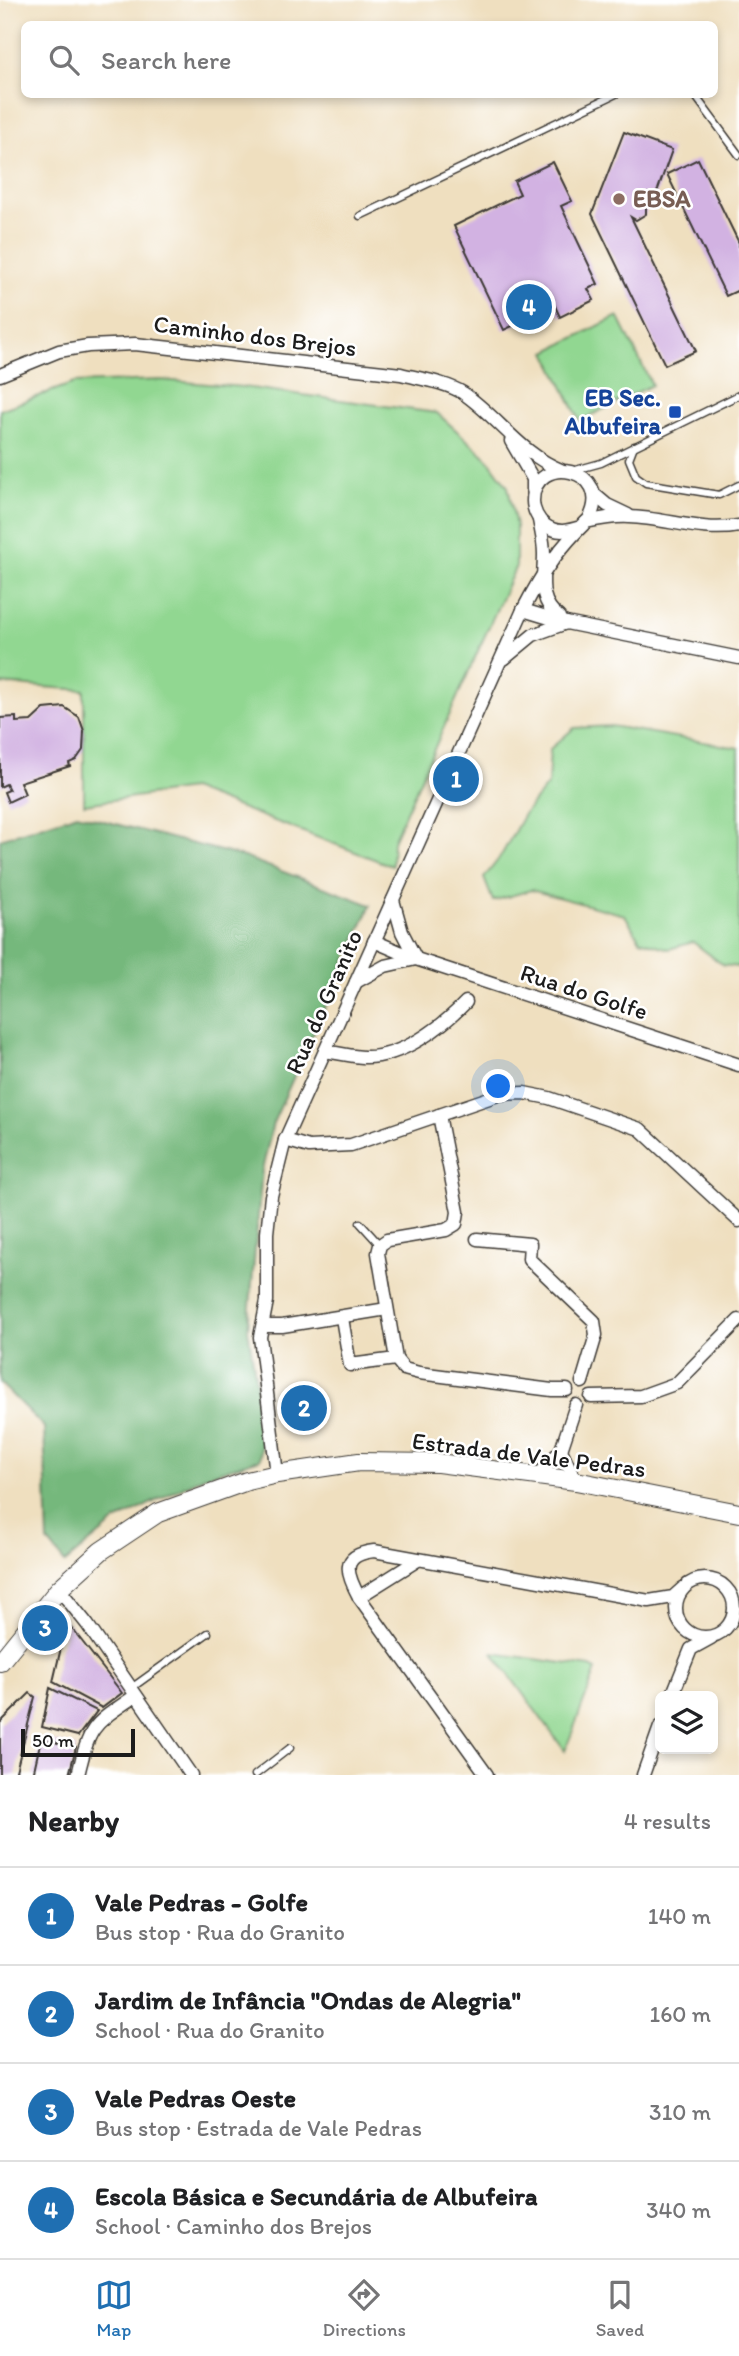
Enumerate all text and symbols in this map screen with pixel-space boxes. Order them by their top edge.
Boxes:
search box [21,21,718,98]
icon: search [45,41,83,79]
text: Search here [101,44,231,76]
place label: EBSA [633,184,691,213]
marker: EBSA [611,191,627,207]
pin: 4 [506,281,552,333]
street label: Caminho dos Brejos [152,309,358,362]
place label: EB Sec. Albufeira [563,383,661,440]
marker: EB Sec. Albufeira [667,404,683,420]
pin: 1 [433,753,479,805]
street label: Rua do Granito [279,925,368,1078]
street label: Rua do Golfe [517,957,651,1026]
your location [481,1069,515,1103]
pin: 2 [281,1382,327,1434]
street label: Estrada de Vale Pedras [411,1426,648,1483]
pin: 3 [22,1602,68,1654]
map controls [655,1691,718,1754]
button: layers [655,1691,718,1754]
scale bar [21,1726,135,1758]
text: 50 m [32,1729,74,1752]
text: Nearby [28,1802,119,1839]
text: 4 results [624,1807,711,1835]
text: Vale Pedras - Golfe [95,1886,308,1918]
text: 1 [46,1902,56,1930]
text: 140 m [648,1902,711,1930]
text: Bus stop · Rua do Granito [95,1918,345,1946]
text: Jardim de Infância "Ondas de Alegria" [95,1984,521,2016]
text: 2 [45,2000,57,2028]
text: 160 m [649,2000,711,2028]
text: School · Rua do Granito [95,2016,325,2044]
text: Vale Pedras Oeste [95,2082,296,2114]
text: 3 [45,2098,57,2126]
text: 310 m [649,2098,711,2126]
text: Bus stop · Estrada de Vale Pedras [95,2114,422,2142]
text: Escola Básica e Secundária de Albufeira [95,2180,538,2212]
text: 4 [44,2196,58,2224]
text: 340 m [646,2196,711,2224]
text: School · Caminho dos Brejos [95,2212,372,2240]
tab: Map [95,2276,133,2341]
tab: Directions [322,2276,406,2341]
tab: Saved [596,2276,644,2341]

